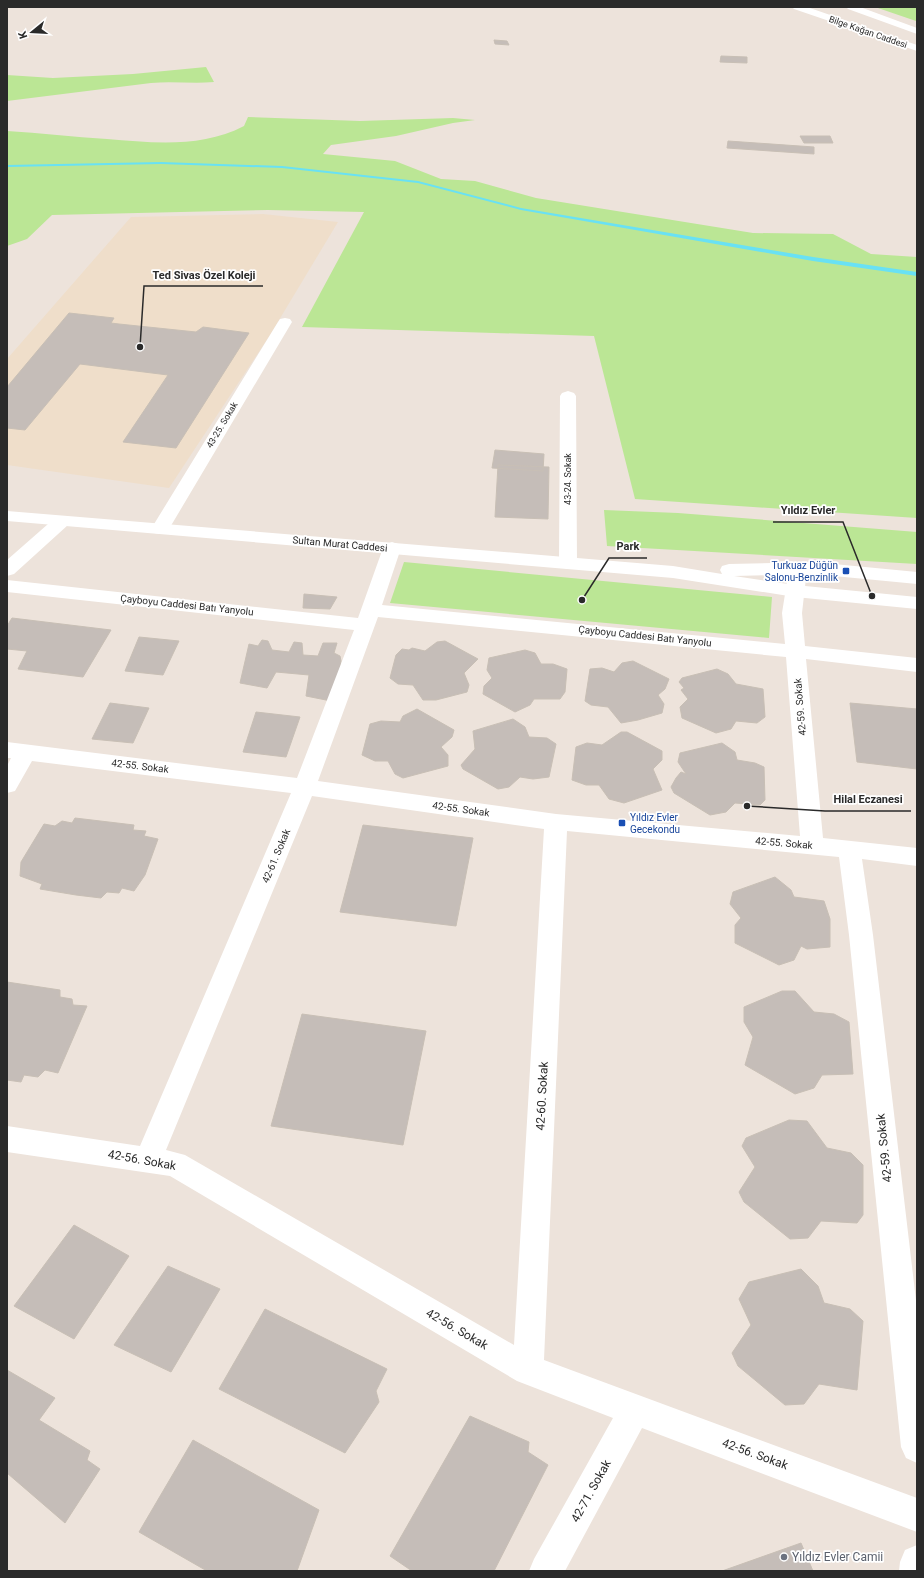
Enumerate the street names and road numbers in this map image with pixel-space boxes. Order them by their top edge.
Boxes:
street label: Bilge Kağan Caddesi [827,14,909,50]
street label: 43-25. Sokak [204,400,240,450]
street label: 43-24. Sokak [563,453,573,505]
street label: Sultan Murat Caddesi [292,534,388,554]
street label: Çayboyu Caddesi Batı Yanyolu [120,593,254,617]
street label: Çayboyu Caddesi Batı Yanyolu [578,624,712,648]
street label: 42-59. Sokak [792,677,808,736]
street label: 42-55. Sokak [111,757,170,775]
street label: 42-55. Sokak [432,800,491,819]
street label: 42-61. Sokak [260,826,293,885]
street label: 42-55. Sokak [755,835,814,851]
street label: 42-60. Sokak [533,1060,551,1131]
street label: 42-59. Sokak [873,1112,895,1183]
street label: 42-56. Sokak [107,1147,178,1173]
street label: 42-56. Sokak [424,1306,491,1353]
street label: 42-56. Sokak [720,1436,791,1473]
street label: 42-71. Sokak [568,1457,614,1525]

